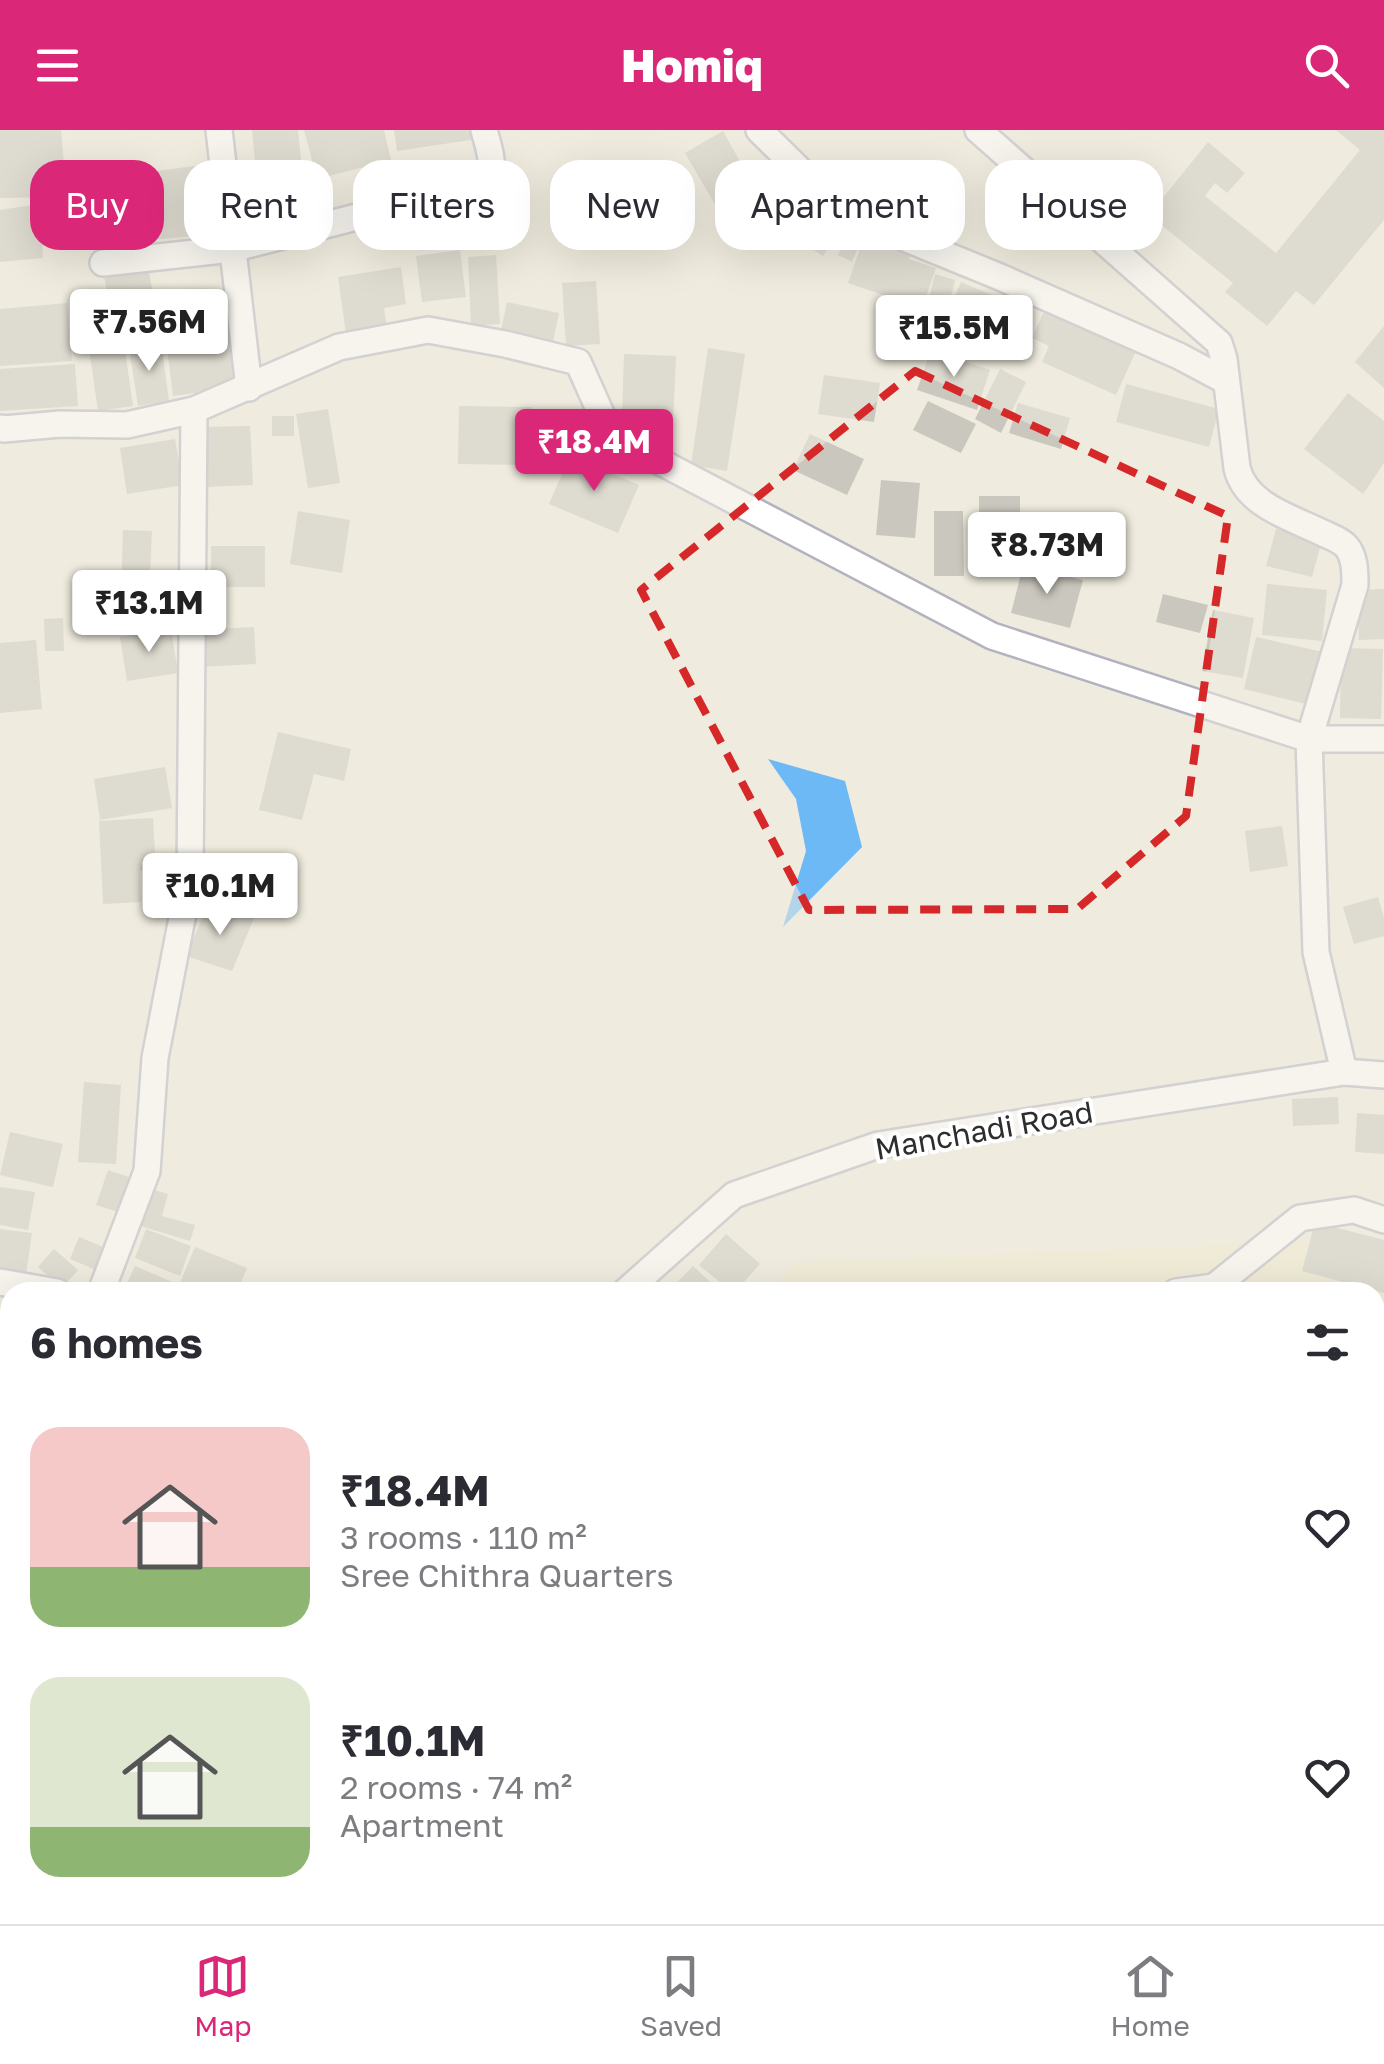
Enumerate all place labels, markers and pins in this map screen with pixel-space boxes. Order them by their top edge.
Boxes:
pin: ₹7.56M [68,289,230,374]
pin: ₹15.5M [873,295,1035,380]
pin: ₹18.4M [513,409,675,494]
pin: ₹8.73M [966,512,1128,597]
pin: ₹13.1M [68,570,230,655]
pin: ₹10.1M [139,853,301,938]

